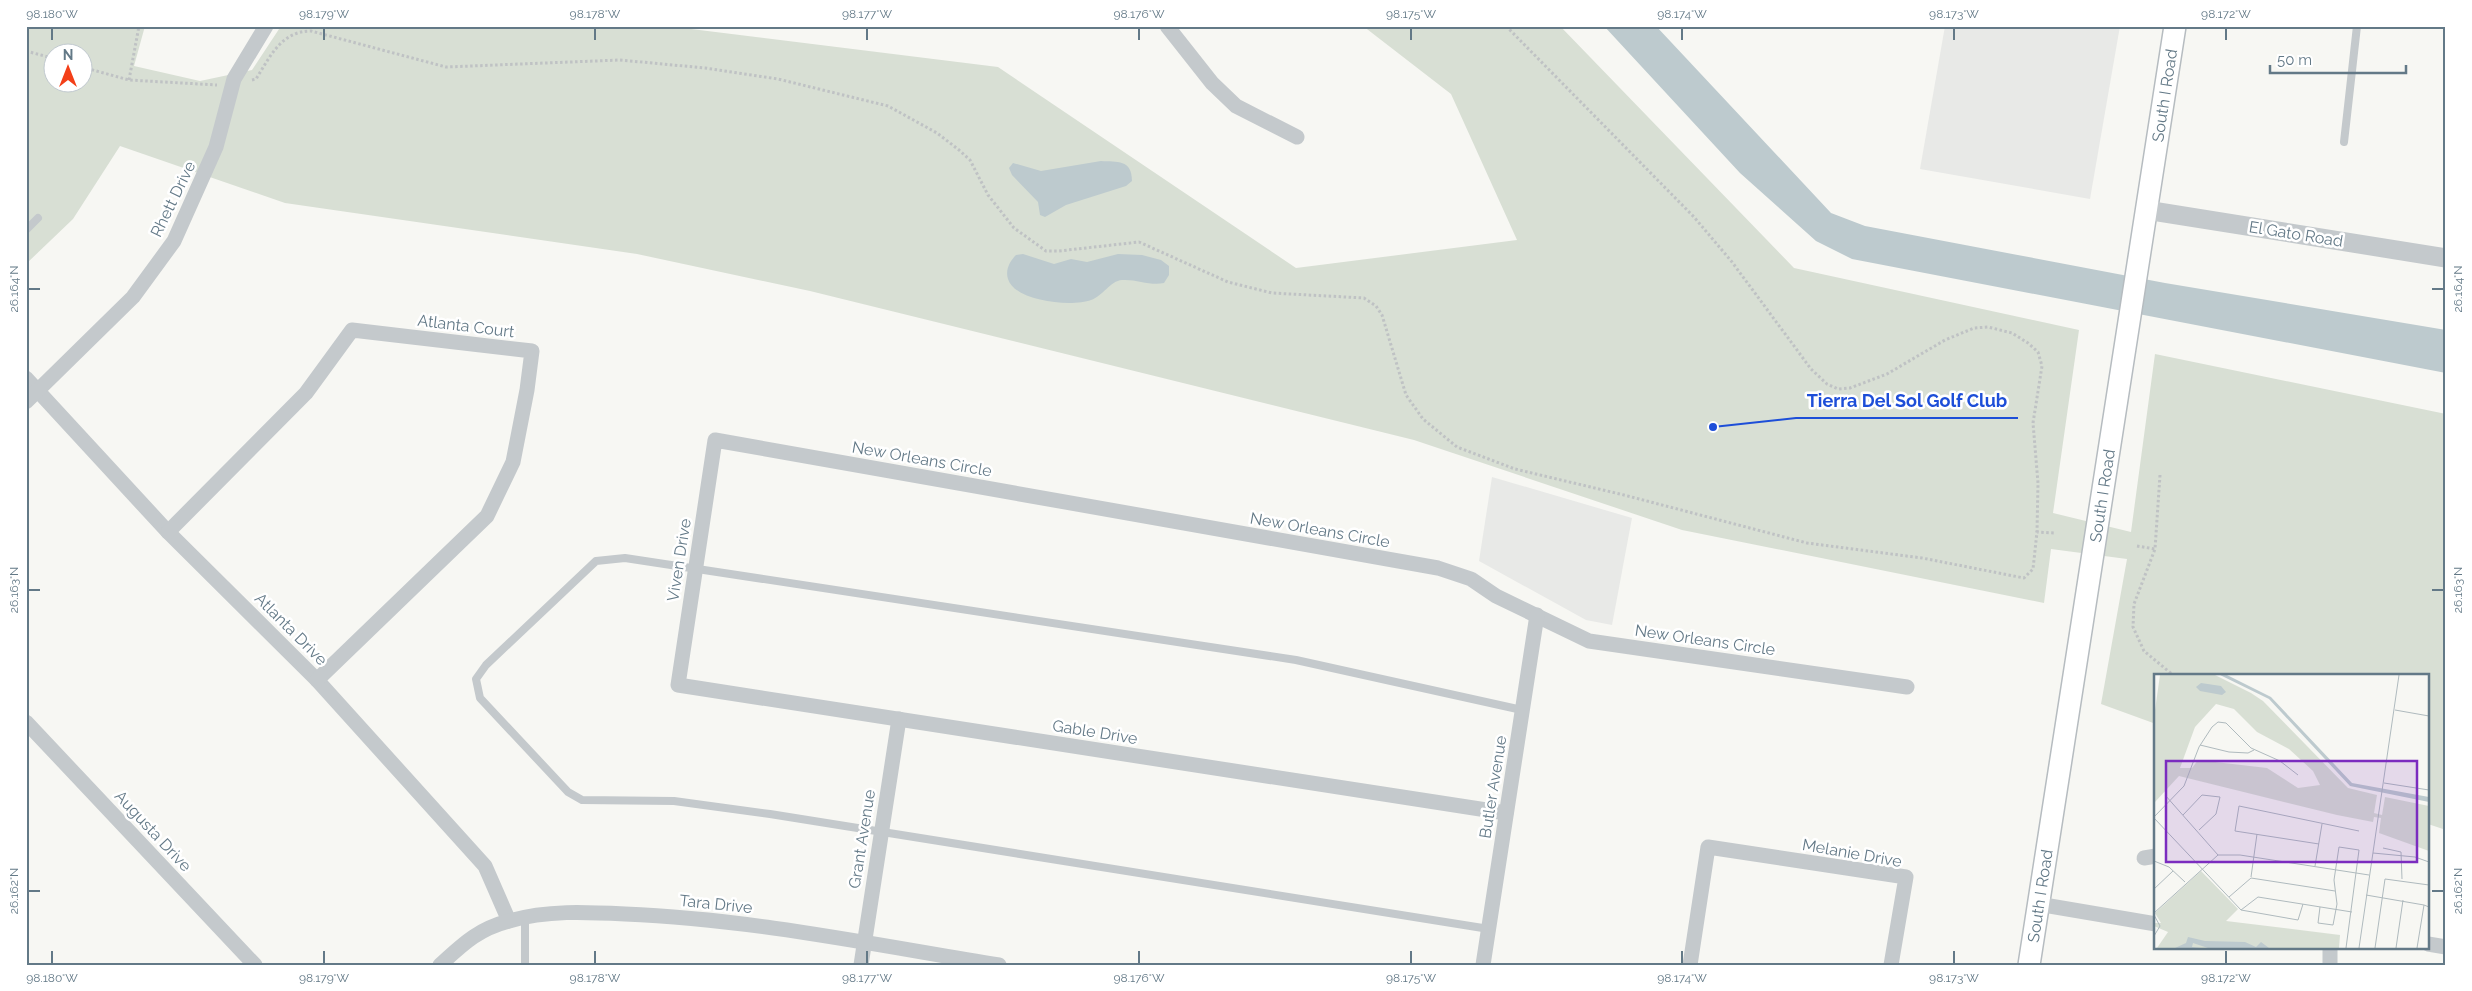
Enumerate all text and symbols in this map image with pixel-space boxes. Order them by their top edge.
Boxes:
text: 98.180°W [26,7,78,21]
text: 98.179°W [299,7,350,21]
text: 98.178°W [570,7,621,21]
text: 98.177°W [842,7,892,21]
text: 98.176°W [1114,7,1165,21]
text: 98.175°W [1386,7,1436,21]
text: 98.174°W [1657,7,1707,21]
text: 98.173°W [1929,7,1979,21]
text: 98.172°W [2201,7,2251,21]
north arrow [42,42,92,92]
scale bar [2270,42,2406,74]
text: N [63,47,73,63]
street label: South I Road [2148,47,2181,143]
text: 50 m [2277,51,2312,69]
street label: Rhett Drive [146,158,200,240]
street label: El Gato Road [2248,217,2344,251]
text: 26.164°N [7,266,21,313]
text: 26.164°N [2451,266,2465,313]
street label: Atlanta Court [417,311,516,341]
callout: Tierra Del Sol Golf Club [1796,385,2018,418]
text: Tierra Del Sol Golf Club [1807,390,2007,411]
street label: New Orleans Circle [851,437,993,481]
street label: South I Road [2085,448,2119,544]
street label: New Orleans Circle [1249,508,1391,552]
street label: Viven Drive [663,517,695,603]
text: 26.163°N [7,567,21,613]
text: 26.163°N [2451,567,2465,613]
street label: Atlanta Drive [251,589,331,669]
street label: New Orleans Circle [1634,621,1776,659]
inset map [2154,674,2430,948]
street label: Gable Drive [1051,716,1139,748]
street label: Butler Avenue [1475,734,1511,840]
street label: Augusta Drive [111,787,195,875]
street label: Grant Avenue [845,788,879,890]
street label: Melanie Drive [1801,835,1903,871]
street label: South I Road [2023,848,2056,944]
text: 26.162°N [7,868,21,914]
text: 26.162°N [2451,868,2465,914]
street label: Tara Drive [679,891,753,917]
text: 98.180°W [26,971,78,985]
text: 98.179°W [299,971,350,985]
text: 98.178°W [570,971,621,985]
text: 98.177°W [842,971,892,985]
text: 98.176°W [1114,971,1165,985]
text: 98.175°W [1386,971,1436,985]
text: 98.174°W [1657,971,1707,985]
text: 98.173°W [1929,971,1979,985]
text: 98.172°W [2201,971,2251,985]

